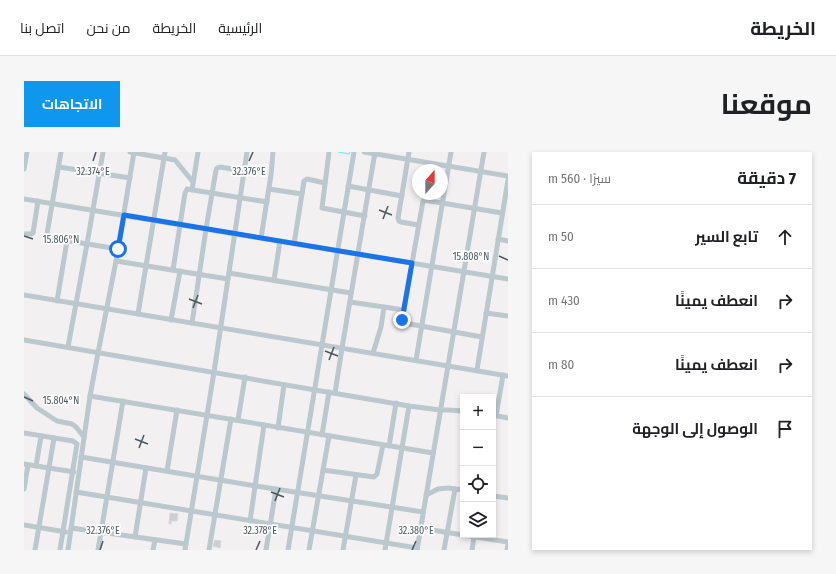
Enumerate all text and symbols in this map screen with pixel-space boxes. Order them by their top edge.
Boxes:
text: الخريطة [750,17,816,40]
text: اتصل بنا [20,20,65,37]
text: من نحن [87,20,131,37]
text: الخريطة [153,20,196,37]
text: الرئيسية [218,20,262,37]
button: الاتجاهات [24,81,120,127]
text: موقعنا [721,88,812,121]
north arrow [412,164,448,200]
text: 32.374°E [76,166,110,178]
text: 32.376°E [232,166,266,178]
text: 7 دقيقة [737,168,796,189]
text: سيرًا · 560 m [548,171,611,186]
icon: ahead [774,226,796,248]
text: تابع السير [695,228,758,246]
text: 50 m [548,229,574,244]
text: 15.806°N [43,234,79,246]
route start [109,240,127,258]
text: 15.808°N [453,251,489,263]
icon: right [774,290,796,312]
text: انعطف يمينًا [675,292,758,310]
text: 430 m [548,293,580,308]
route end [393,311,411,329]
icon: right [774,354,796,376]
text: انعطف يمينًا [675,356,758,374]
text: 80 m [548,357,574,372]
map controls [460,394,496,538]
button: + [460,394,496,430]
text: 15.804°N [43,395,79,407]
icon: arrive [774,418,796,440]
text: الوصول إلى الوجهة [632,420,758,438]
button: − [460,430,496,466]
button: locate [460,466,496,502]
button: layers [460,502,496,538]
text: 32.376°E [86,525,120,537]
text: 32.378°E [243,525,277,537]
text: 32.380°E [398,525,434,537]

